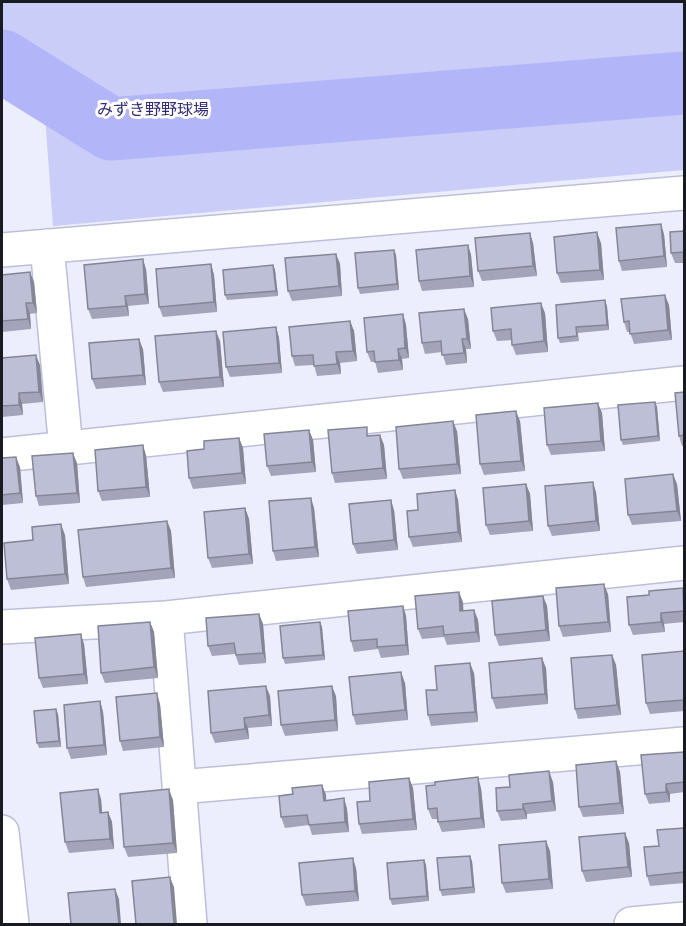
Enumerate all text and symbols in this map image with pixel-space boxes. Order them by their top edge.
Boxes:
park label: みずき野野球場 [97,100,209,119]

